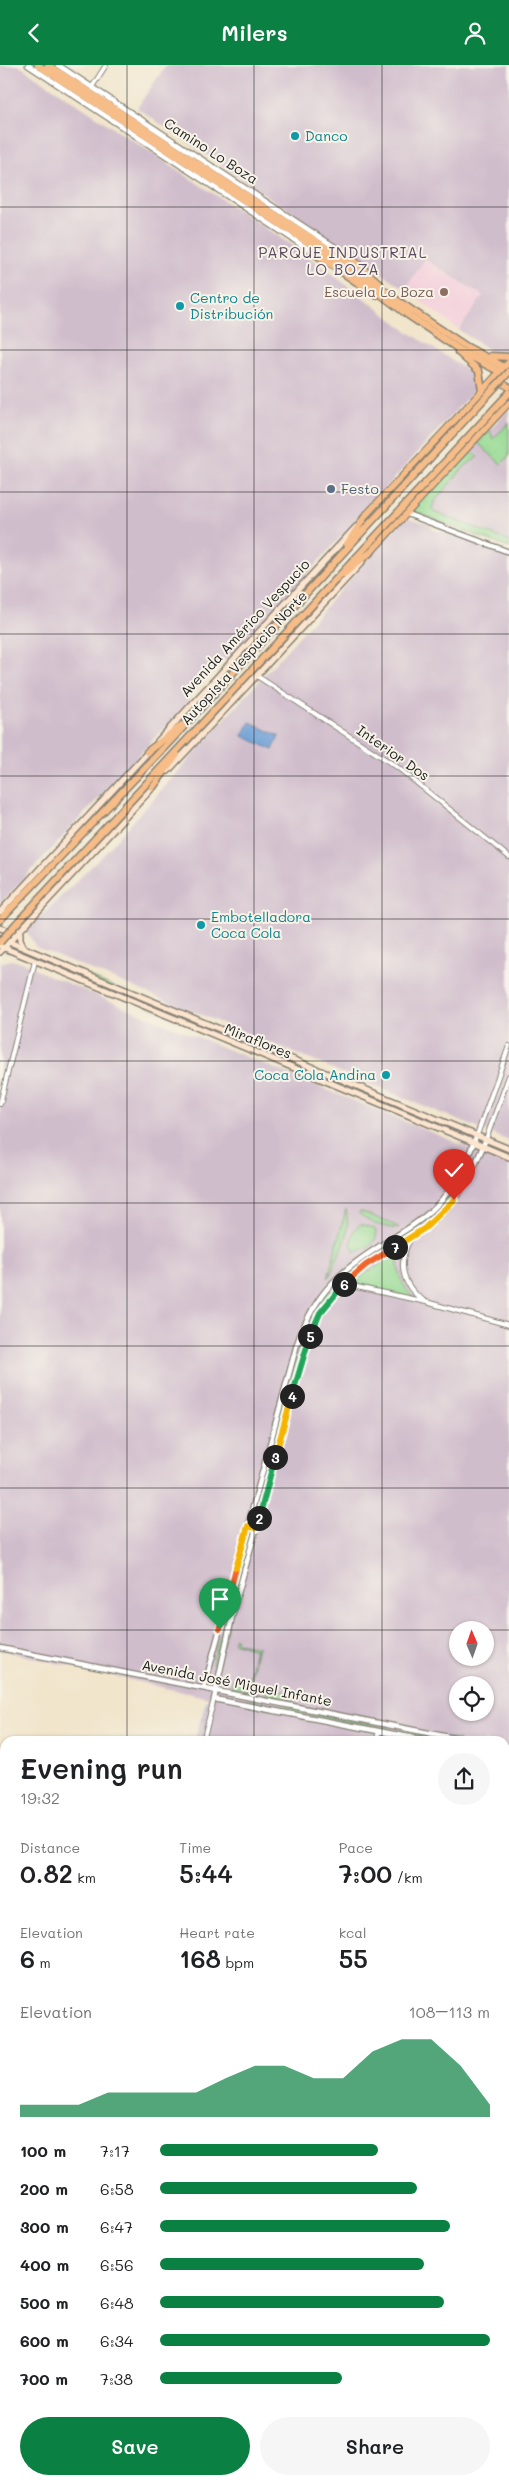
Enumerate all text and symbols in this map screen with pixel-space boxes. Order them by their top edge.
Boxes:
text: Milers [221,18,288,47]
icon: back [20,19,48,47]
icon: person [461,19,489,47]
street label: Camino Lo Boza [161,113,262,188]
place label: Danco [305,126,348,145]
marker: Danco [289,130,301,142]
district label: PARQUE INDUSTRIAL LO BOZA [258,242,428,279]
place label: Escuela Lo Boza [324,282,434,301]
marker: Escuela Lo Boza [438,286,450,298]
place label: Centro de Distribución [190,288,273,323]
marker: Centro de Distribución [174,300,186,312]
place label: Festo [341,479,379,498]
marker: Festo [325,483,337,495]
street label: Avenida Américo Vespucio [176,555,314,701]
street label: Autopista Vespucio Norte [176,586,311,729]
street label: Interior Dos [353,721,433,785]
place label: Embotelladora Coca Cola [211,907,311,942]
marker: Embotelladora Coca Cola [195,919,207,931]
street label: Miraflores [222,1018,295,1063]
place label: Coca Cola Andina [254,1065,376,1084]
marker: Coca Cola Andina [380,1069,392,1081]
pin [433,1149,475,1200]
icon: check [440,1156,468,1184]
pin: 7 [382,1235,408,1259]
text: 7 [392,1238,399,1257]
pin: 6 [332,1271,356,1297]
text: 6 [340,1275,349,1294]
pin: 5 [298,1323,322,1349]
text: 5 [306,1327,315,1346]
pin: 4 [280,1383,304,1409]
text: 4 [288,1387,297,1406]
pin: 3 [262,1445,288,1469]
text: 3 [271,1448,280,1467]
pin: 2 [246,1505,272,1531]
text: 2 [256,1509,263,1528]
pin [199,1578,241,1629]
icon: arrive [206,1585,234,1613]
north arrow [449,1621,494,1666]
map controls [449,1621,494,1721]
street label: Avenida José Miguel Infante [141,1655,334,1710]
button: locate [449,1676,494,1721]
text: Evening run [20,1750,183,1786]
button: share [438,1753,490,1805]
text: 19:32 [20,1787,60,1808]
text: Distance [20,1838,80,1857]
text: Time [179,1838,211,1857]
text: Pace [339,1838,373,1857]
text: 0.82 [20,1857,73,1889]
text: 5:44 [179,1857,233,1889]
text: 7:00 [339,1857,392,1889]
text: km [73,1868,96,1887]
text: /km [392,1868,423,1887]
text: Elevation [20,1923,83,1942]
text: Heart rate [179,1923,255,1942]
text: kcal [339,1923,367,1942]
text: 6 [20,1942,35,1974]
text: 168 [179,1942,221,1974]
text: 55 [339,1942,368,1974]
text: m [35,1953,51,1972]
text: bpm [221,1953,254,1972]
text: Elevation [20,2001,92,2022]
text: 108–113 m [409,2001,490,2022]
text: 100 m [20,2140,66,2161]
text: 7:17 [100,2140,130,2161]
text: 200 m [20,2178,68,2199]
text: 6:58 [100,2178,134,2199]
text: 300 m [20,2216,69,2237]
text: 6:47 [100,2216,133,2237]
text: 400 m [20,2254,69,2275]
text: 6:56 [100,2254,134,2275]
text: 500 m [20,2292,68,2313]
text: 6:48 [100,2292,134,2313]
text: 600 m [20,2330,69,2351]
text: 6:34 [100,2330,133,2351]
text: 700 m [20,2368,68,2389]
text: 7:38 [100,2368,133,2389]
button: Save [20,2417,250,2475]
button: Share [260,2417,490,2475]

